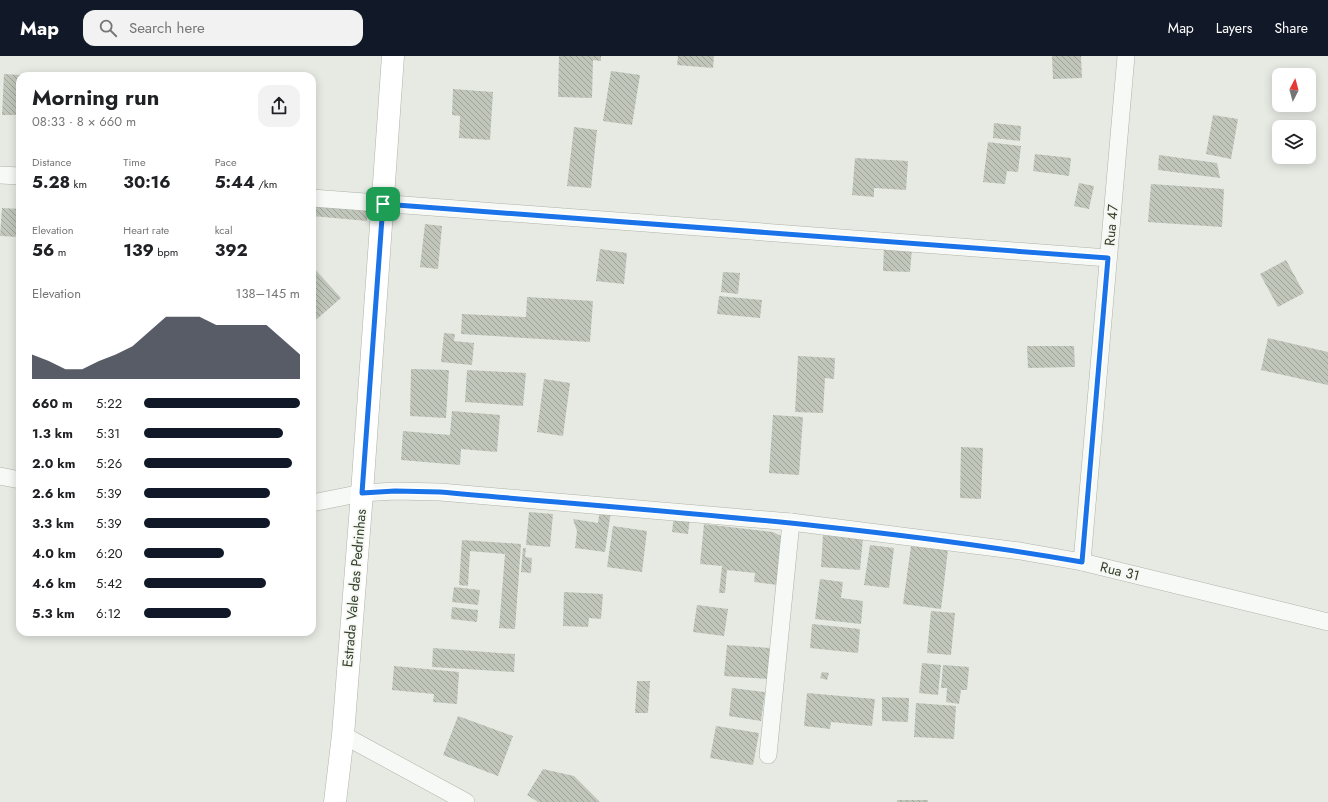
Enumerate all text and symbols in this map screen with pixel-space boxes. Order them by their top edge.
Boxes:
search box [83,10,363,46]
text: Map [20,15,59,42]
icon: search [97,17,119,39]
text: Search here [129,17,205,39]
text: Map [1168,18,1194,38]
text: Layers [1216,18,1252,38]
text: Share [1274,18,1308,38]
north arrow [1272,68,1316,112]
map controls [1272,68,1316,164]
text: Morning run [32,81,159,113]
button: share [258,85,300,127]
text: 08:33 · 8 × 660 m [32,112,136,131]
button: layers [1272,120,1316,164]
text: Distance [32,154,71,170]
text: Time [123,154,146,170]
text: Pace [215,154,237,170]
text: 5.28 [32,170,70,194]
text: 30:16 [123,170,171,194]
text: 5:44 [215,170,255,194]
text: km [70,176,87,192]
text: /km [255,176,277,192]
pin [366,187,400,221]
icon: arrive [372,193,394,215]
street label: Rua 47 [1099,203,1123,247]
text: Elevation [32,222,74,238]
text: Heart rate [123,222,169,238]
text: kcal [215,222,232,238]
text: 56 [32,238,54,262]
text: 139 [123,238,154,262]
text: 392 [215,238,248,262]
text: m [54,244,66,260]
text: bpm [154,244,178,260]
text: Elevation [32,284,81,303]
text: 138–145 m [236,284,300,303]
text: 660 m [32,394,73,413]
text: 5:22 [96,394,122,413]
text: 1.3 km [32,424,73,443]
text: 5:31 [96,424,120,443]
text: 2.0 km [32,454,75,473]
text: 5:26 [96,454,122,473]
text: 2.6 km [32,484,75,503]
text: 5:39 [96,484,122,503]
street label: Estrada Vale das Pedrinhas [337,508,371,668]
text: 3.3 km [32,514,74,533]
text: 5:39 [96,514,122,533]
text: 4.0 km [32,544,76,563]
text: 6:20 [96,544,123,563]
street label: Rua 31 [1098,556,1142,586]
text: 4.6 km [32,574,76,593]
text: 5:42 [96,574,122,593]
text: 5.3 km [32,604,75,623]
text: 6:12 [96,604,121,623]

